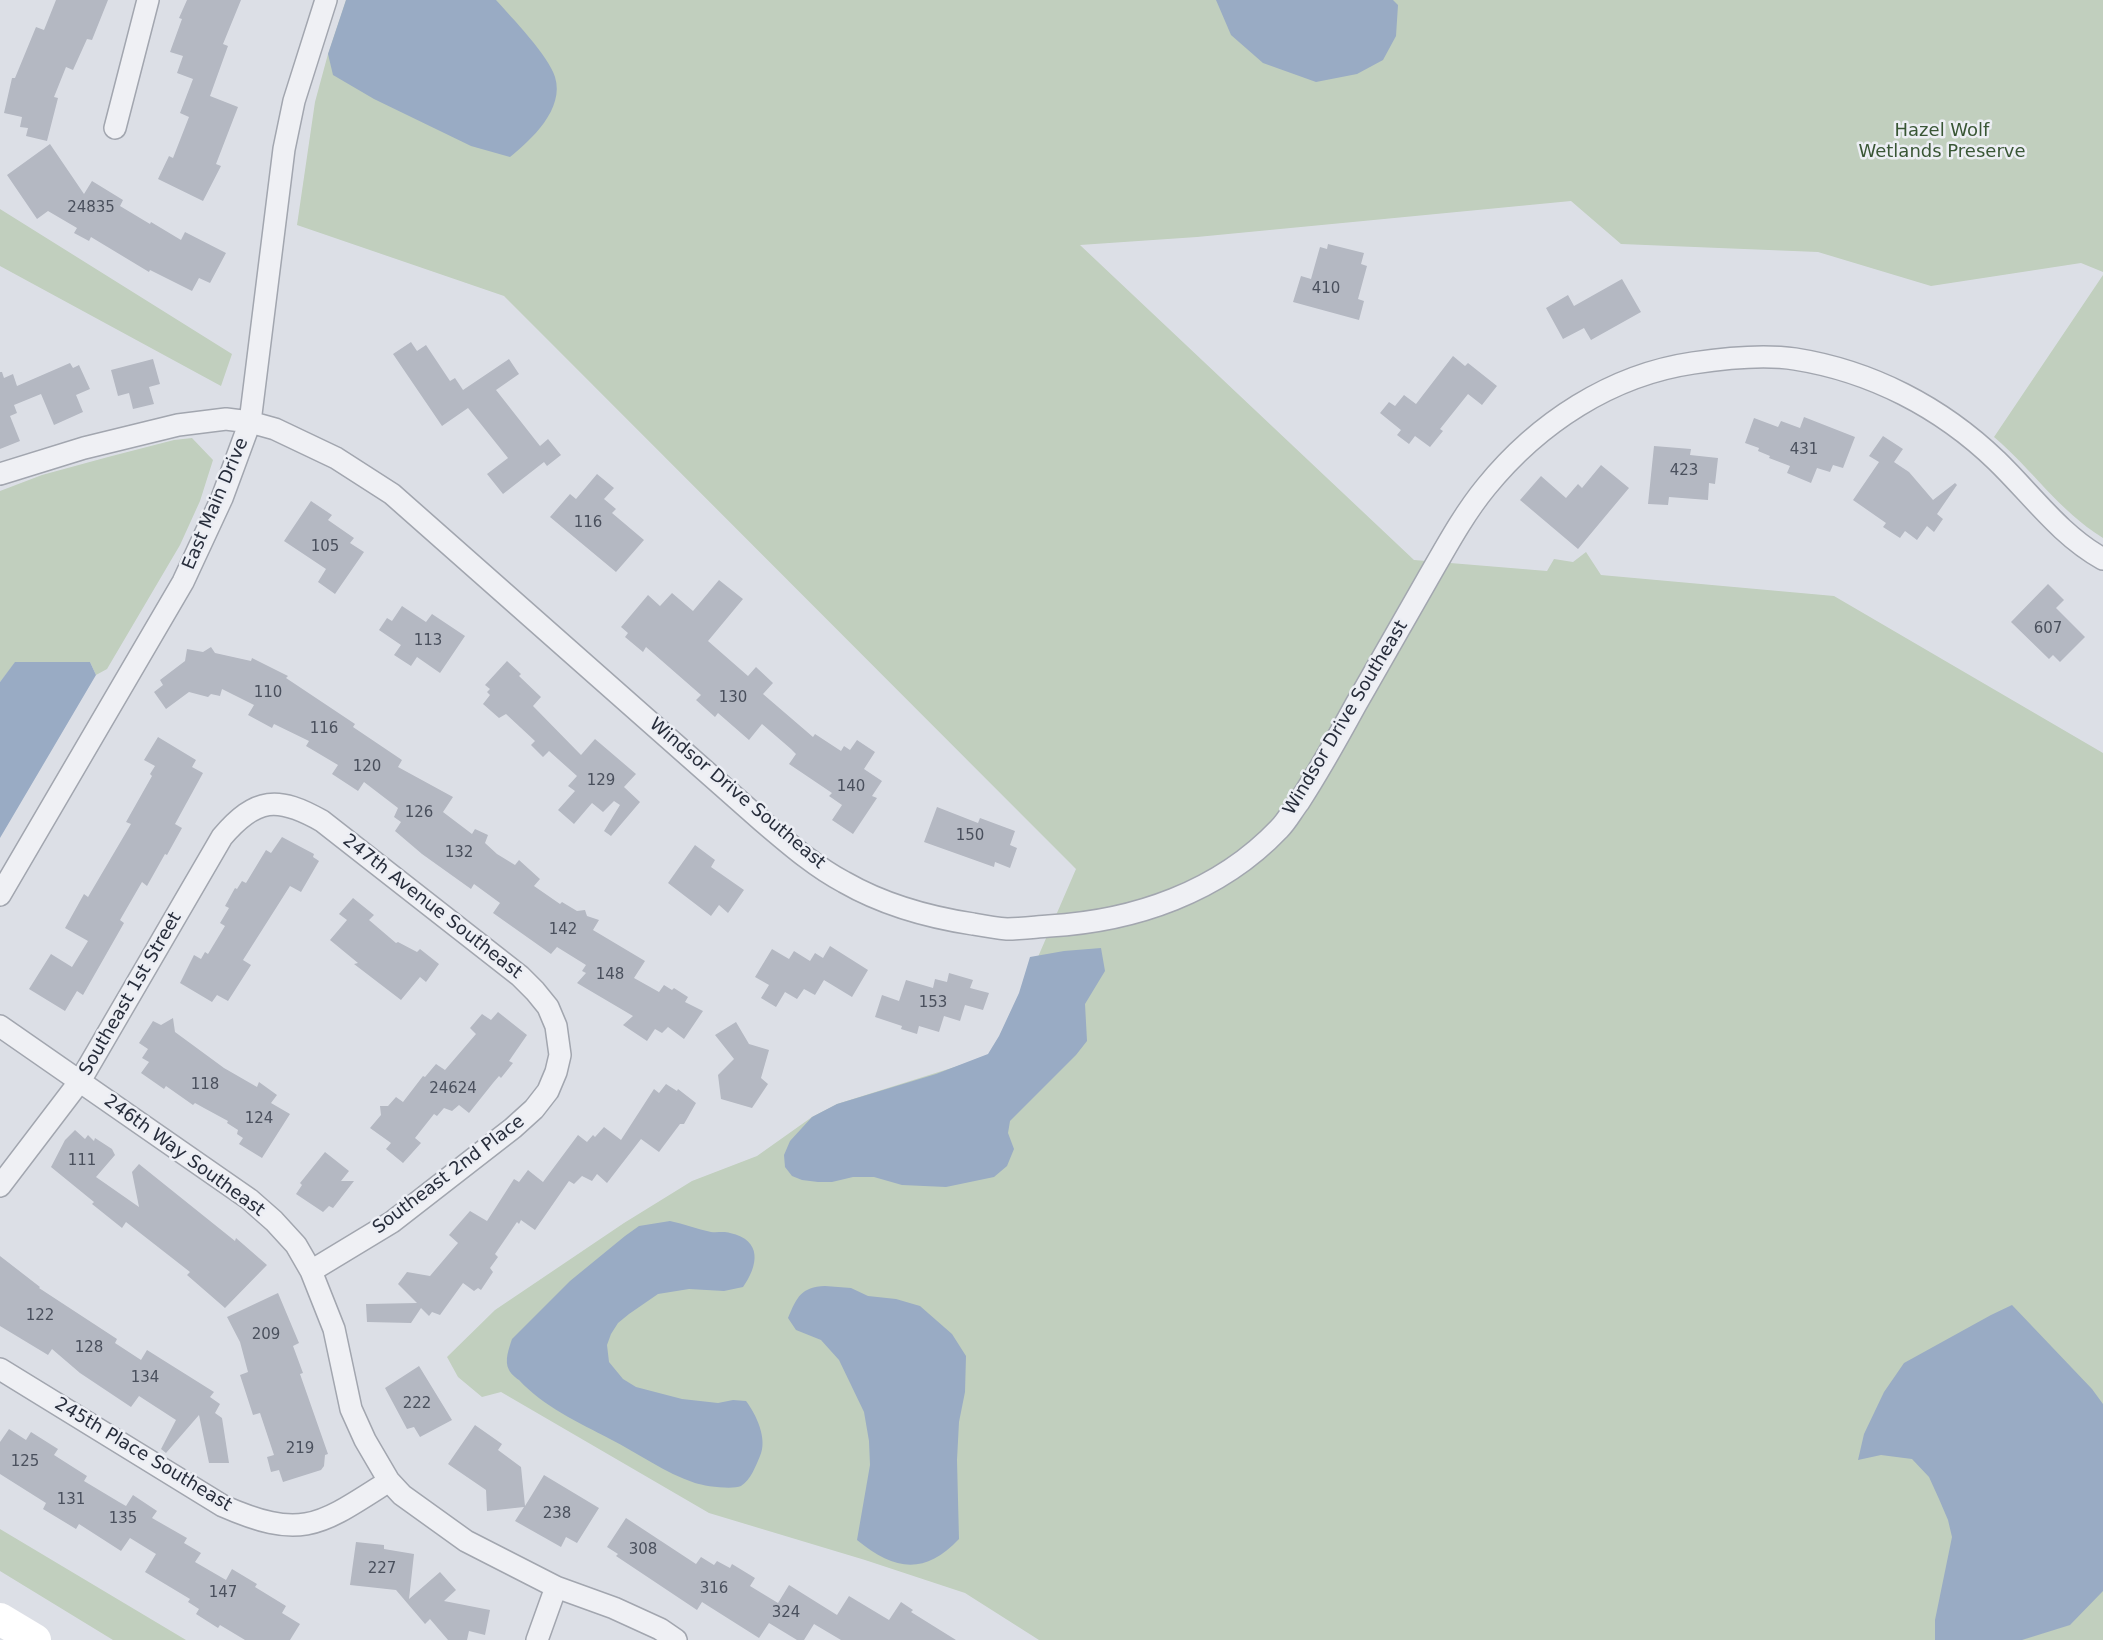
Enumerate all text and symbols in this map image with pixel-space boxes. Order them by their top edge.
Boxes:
park label: Hazel Wolf Wetlands Preserve [1858,120,2026,162]
house number: 24835 [67,199,115,217]
house number: 410 [1312,280,1340,298]
street label: East Main Drive [178,435,254,573]
house number: 431 [1790,441,1818,459]
house number: 423 [1670,462,1698,480]
house number: 116 [574,514,602,532]
house number: 105 [311,538,339,556]
street label: Windsor Drive Southeast [1279,617,1413,819]
house number: 607 [2034,620,2062,638]
house number: 113 [414,632,442,650]
house number: 110 [254,684,282,702]
house number: 130 [719,689,747,707]
street label: Windsor Drive Southeast [645,714,829,874]
house number: 116 [310,720,338,738]
house number: 120 [353,758,381,776]
house number: 129 [587,772,615,790]
house number: 140 [837,778,865,796]
house number: 126 [405,804,433,822]
house number: 150 [956,827,984,845]
street label: 247th Avenue Southeast [338,830,526,984]
house number: 132 [445,844,473,862]
street label: Southeast 1st Street [75,909,187,1079]
house number: 142 [549,921,577,939]
house number: 148 [596,966,624,984]
house number: 153 [919,994,947,1012]
house number: 118 [191,1076,219,1094]
house number: 24624 [429,1080,477,1098]
street label: 246th Way Southeast [99,1090,269,1222]
house number: 124 [245,1110,273,1128]
street label: Southeast 2nd Place [369,1111,529,1239]
house number: 111 [68,1152,96,1170]
house number: 122 [26,1307,54,1325]
house number: 209 [252,1326,280,1344]
house number: 128 [75,1339,103,1357]
house number: 134 [131,1369,159,1387]
street label: 245th Place Southeast [50,1393,236,1517]
house number: 222 [403,1395,431,1413]
house number: 219 [286,1440,314,1458]
house number: 125 [11,1453,39,1471]
house number: 131 [57,1491,85,1509]
house number: 238 [543,1505,571,1523]
house number: 135 [109,1510,137,1528]
house number: 308 [629,1541,657,1559]
house number: 227 [368,1560,396,1578]
house number: 316 [700,1580,728,1598]
house number: 147 [209,1584,237,1602]
house number: 324 [772,1604,800,1622]

